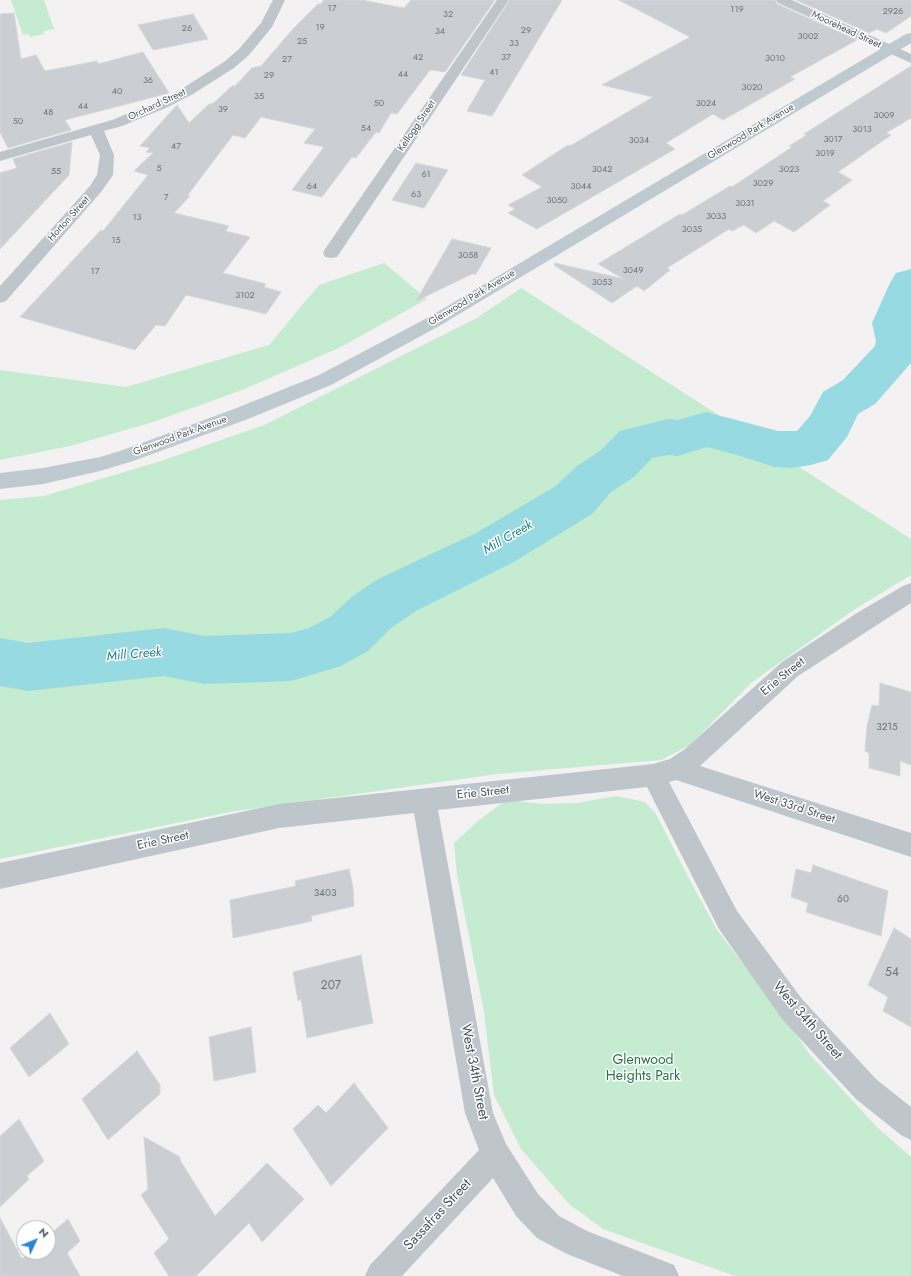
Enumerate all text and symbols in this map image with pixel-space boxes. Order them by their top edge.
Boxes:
house number: 17 [328,4,336,14]
house number: 119 [730,5,744,15]
house number: 2926 [883,7,903,17]
street label: Moorehead Street [809,9,883,51]
house number: 32 [443,10,453,20]
house number: 19 [315,23,325,33]
house number: 26 [182,24,192,34]
house number: 29 [521,26,531,36]
house number: 34 [435,27,445,37]
house number: 3002 [798,32,818,42]
house number: 25 [297,37,307,47]
house number: 33 [509,39,519,49]
house number: 42 [413,53,423,63]
house number: 37 [501,53,511,63]
house number: 3010 [765,54,785,64]
house number: 27 [282,55,292,65]
house number: 41 [489,68,499,78]
house number: 44 [398,70,408,80]
house number: 29 [264,71,274,81]
house number: 36 [143,76,153,86]
house number: 3020 [742,83,762,93]
street label: Orchard Street [126,86,188,124]
house number: 40 [112,87,122,97]
house number: 35 [254,92,264,102]
street label: Kellogg Street [396,98,438,154]
house number: 50 [374,99,384,109]
house number: 3024 [696,99,716,109]
street label: Glenwood Park Avenue [706,101,796,163]
house number: 44 [78,102,88,112]
house number: 39 [218,105,228,115]
house number: 48 [43,108,53,118]
house number: 3009 [874,111,894,121]
house number: 50 [13,117,23,127]
house number: 54 [361,124,371,134]
house number: 3013 [852,125,872,135]
house number: 3017 [823,135,843,145]
house number: 3034 [629,136,649,146]
house number: 47 [171,142,181,152]
house number: 3019 [815,149,835,159]
house number: 5 [156,164,162,174]
house number: 3042 [592,165,612,175]
house number: 3023 [779,165,799,175]
house number: 55 [51,167,61,177]
house number: 61 [421,170,431,180]
house number: 3029 [753,179,773,189]
house number: 64 [307,182,317,192]
house number: 3044 [571,182,591,192]
house number: 63 [411,190,421,200]
house number: 7 [164,193,168,203]
street label: Horton Street [46,194,92,244]
house number: 3050 [547,196,567,206]
house number: 3031 [735,199,755,209]
house number: 3033 [706,212,726,222]
house number: 13 [133,213,141,223]
house number: 3035 [682,225,702,235]
house number: 15 [111,236,121,246]
house number: 3058 [458,251,478,261]
house number: 3049 [623,266,643,276]
house number: 17 [91,267,99,277]
street label: Glenwood Park Avenue [427,267,517,329]
house number: 3053 [592,278,612,288]
house number: 3102 [235,291,255,301]
street label: Glenwood Park Avenue [132,413,228,459]
water label: Mill Creek [480,518,536,558]
water label: Mill Creek [106,645,162,665]
street label: Erie Street [758,655,808,699]
house number: 3215 [876,722,898,734]
street label: Erie Street [456,783,510,803]
street label: West 33rd Street [751,787,837,827]
street label: Erie Street [136,829,190,853]
house number: 3403 [314,888,336,900]
house number: 60 [837,894,849,906]
house number: 54 [885,966,899,980]
house number: 207 [321,979,341,993]
street label: West 34th Street [769,979,845,1063]
street label: West 34th Street [456,1023,492,1121]
park label: Glenwood Heights Park [606,1053,680,1086]
street label: Sassafras Street [401,1176,475,1254]
north arrow [16,1220,56,1260]
text: N [35,1224,53,1241]

